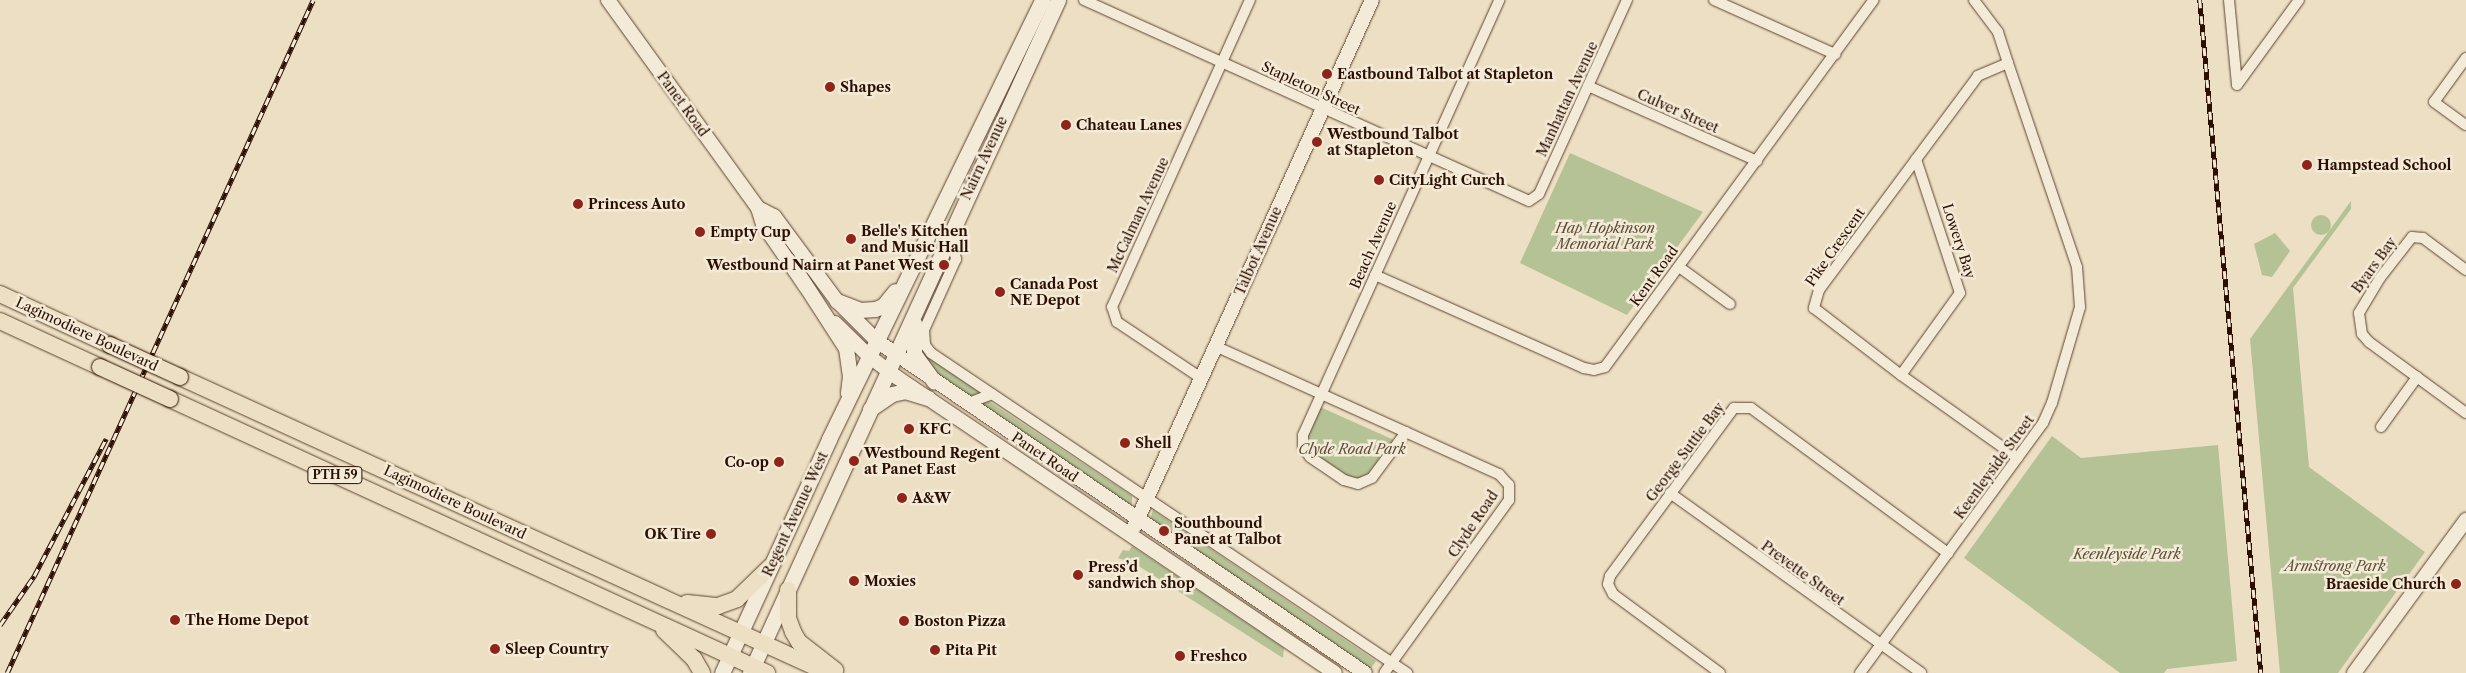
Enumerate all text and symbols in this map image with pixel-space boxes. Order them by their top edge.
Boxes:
street label: Manhattan Avenue [1533,38,1601,160]
street label: Stapleton Street [1259,58,1363,118]
place label: Eastbound Talbot at Stapleton [1337,66,1554,82]
street label: Panet Road [654,68,712,140]
marker: Eastbound Talbot at Stapleton [1321,68,1333,80]
place label: Shapes [840,79,891,95]
marker: Shapes [824,81,836,93]
street label: Culver Street [1634,85,1722,137]
street label: Nairn Avenue [957,113,1011,203]
place label: Chateau Lanes [1076,117,1182,133]
marker: Chateau Lanes [1060,119,1072,131]
place label: Westbound Talbot at Stapleton [1327,126,1459,158]
marker: Westbound Talbot at Stapleton [1311,136,1323,148]
street label: McCalman Avenue [1104,154,1172,276]
place label: Hampstead School [2317,157,2451,173]
marker: Hampstead School [2301,159,2313,171]
place label: CityLight Curch [1389,172,1505,188]
marker: CityLight Curch [1373,174,1385,186]
place label: Princess Auto [588,196,686,212]
marker: Princess Auto [572,198,584,210]
street label: Beach Avenue [1346,198,1400,292]
street label: Lowery Bay [1939,201,1979,281]
street label: Talbot Avenue [1231,204,1285,298]
street label: Pike Crescent [1802,205,1868,289]
park label: Hap Hopkinson Memorial Park [1555,220,1655,252]
place label: Belle's Kitchen and Music Hall [861,223,969,256]
place label: Empty Cup [710,224,791,240]
marker: Empty Cup [694,226,706,238]
marker: Belle's Kitchen and Music Hall [845,233,857,245]
street label: Byars Bay [2348,234,2400,296]
street label: Kent Road [1627,243,1681,309]
place label: Westbound Nairn at Panet West [706,257,934,273]
marker: Westbound Nairn at Panet West [938,259,950,271]
place label: Canada Post NE Depot [1010,276,1098,308]
marker: Canada Post NE Depot [994,286,1006,298]
street label: Lagimodiere Boulevard [13,294,161,374]
street label: George Suttie Bay [1642,399,1728,505]
street label: Keenleyside Street [1951,412,2037,522]
place label: KFC [919,421,951,437]
marker: KFC [903,423,915,435]
street label: Panet Road [1009,429,1081,485]
place label: Shell [1135,435,1172,451]
marker: Shell [1119,437,1131,449]
park label: Clyde Road Park [1298,441,1406,457]
place label: Westbound Regent at Panet East [864,445,1000,478]
street label: Regent Avenue West [758,448,832,580]
place label: Co-op [724,454,769,470]
marker: Westbound Regent at Panet East [848,455,860,467]
marker: Co-op [773,456,785,468]
street label: Lagimodiere Boulevard [381,462,529,542]
road number: PTH 59 [306,466,364,484]
street label: Clyde Road [1445,487,1501,561]
place label: A&W [912,490,951,506]
marker: A&W [896,492,908,504]
place label: Southbound Panet at Talbot [1174,515,1282,548]
marker: Southbound Panet at Talbot [1158,525,1170,537]
place label: OK Tire [644,526,701,542]
marker: OK Tire [705,528,717,540]
street label: Prevette Street [1758,537,1848,609]
park label: Keenleyside Park [2073,546,2181,562]
park label: Armstrong Park [2284,558,2386,574]
place label: Press’d sandwich shop [1088,559,1195,592]
marker: Press’d sandwich shop [1072,569,1084,581]
place label: Moxies [864,573,916,589]
marker: Moxies [848,575,860,587]
place label: Braeside Church [2326,576,2446,592]
marker: Braeside Church [2450,578,2462,590]
place label: The Home Depot [185,612,309,628]
place label: Boston Pizza [914,613,1006,629]
marker: The Home Depot [169,614,181,626]
marker: Boston Pizza [898,615,910,627]
place label: Sleep Country [505,641,609,657]
place label: Pita Pit [945,642,997,658]
marker: Sleep Country [489,643,501,655]
marker: Pita Pit [929,644,941,656]
place label: Freshco [1190,648,1247,664]
marker: Freshco [1174,650,1186,662]

